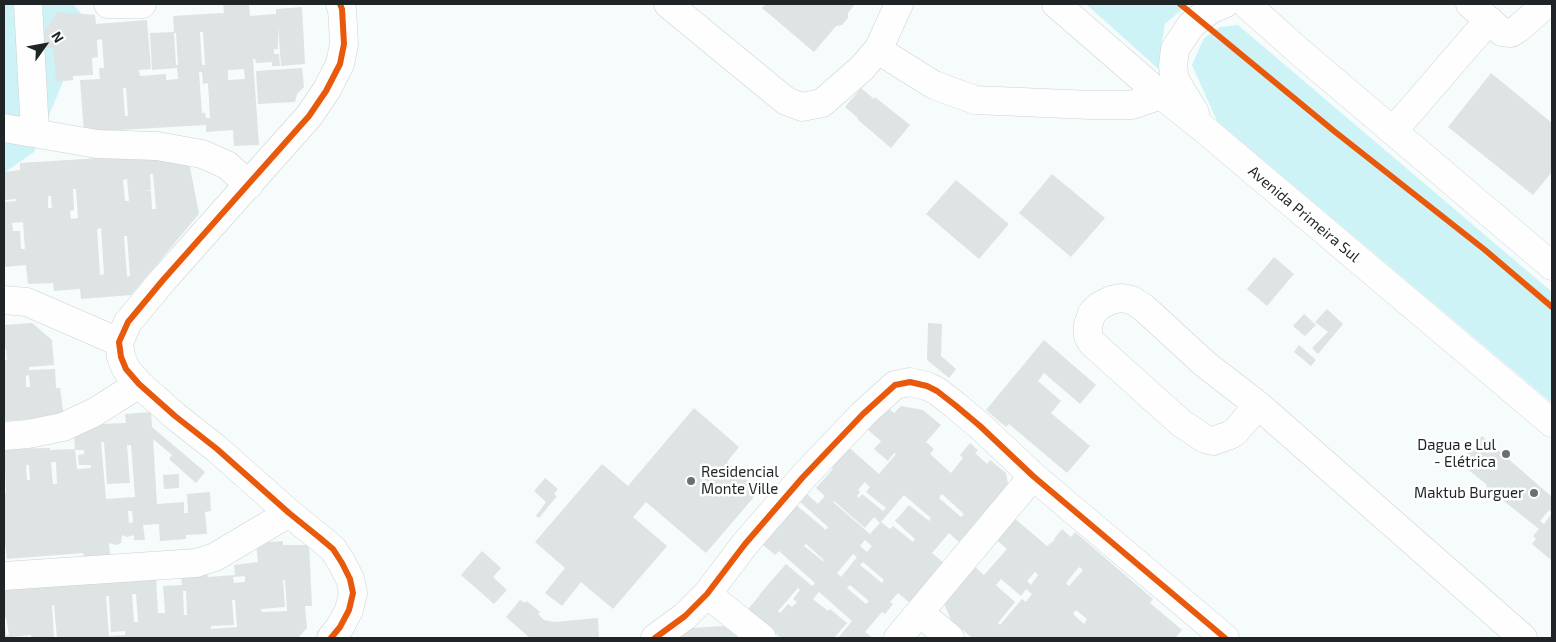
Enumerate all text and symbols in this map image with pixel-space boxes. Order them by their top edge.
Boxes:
north arrow [20,20,70,70]
text: N [48,28,68,46]
street label: Avenida Primeira Sul [1245,162,1363,266]
place label: Dagua e Lul - Elétrica [1417,436,1496,471]
marker: Dagua e Lul - Elétrica [1500,448,1512,460]
place label: Residencial Monte Ville [701,463,779,498]
marker: Residencial Monte Ville [685,475,697,487]
place label: Maktub Burguer [1414,484,1524,502]
marker: Maktub Burguer [1528,487,1540,499]

